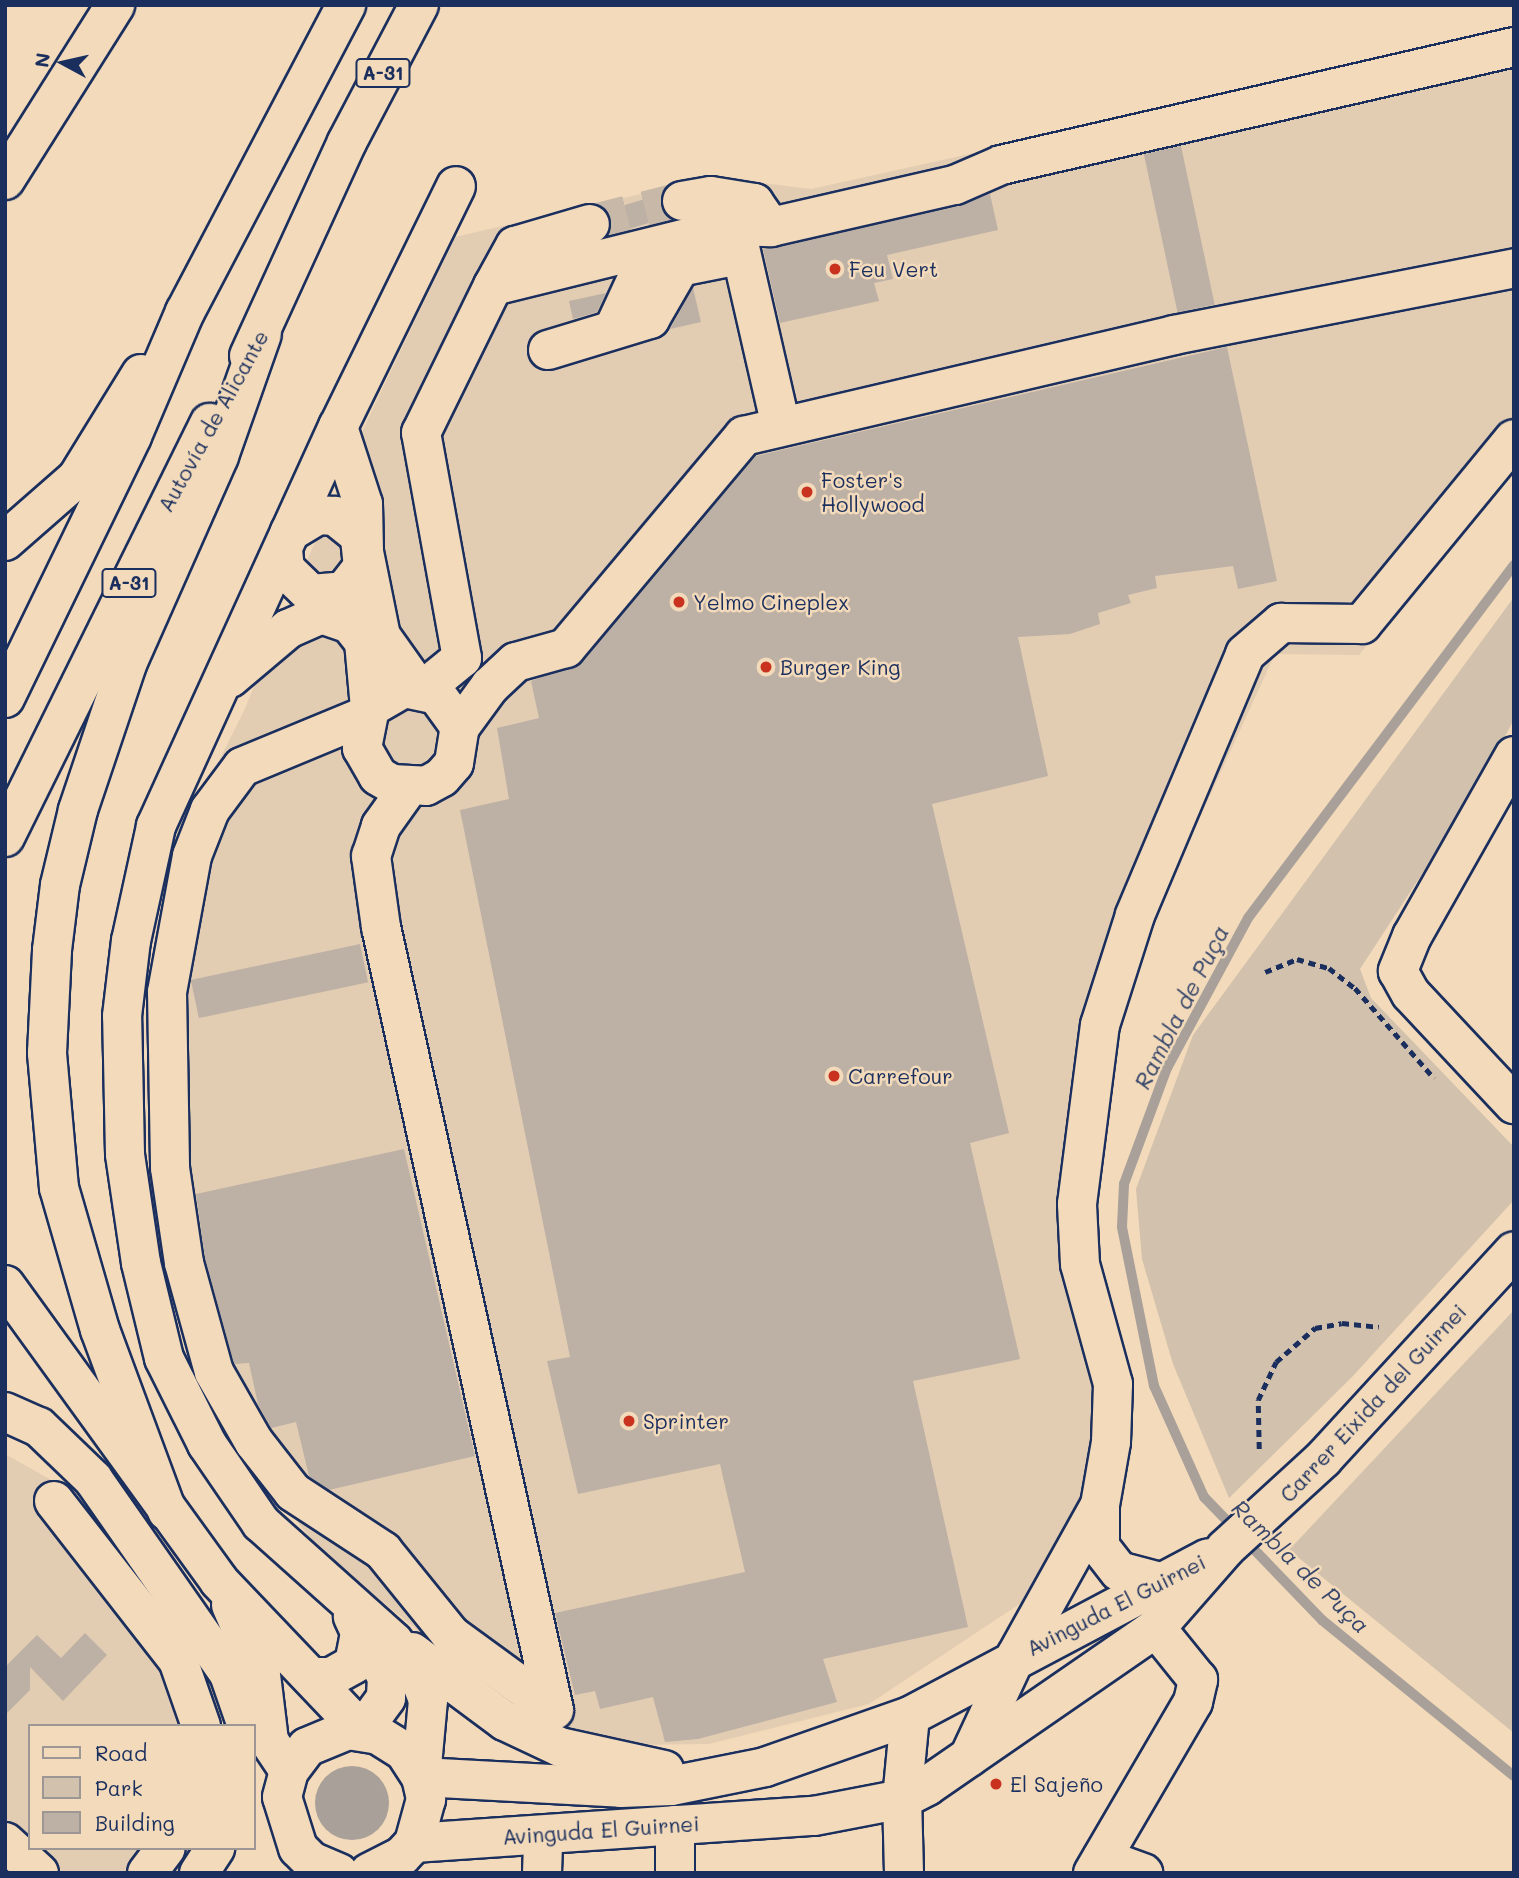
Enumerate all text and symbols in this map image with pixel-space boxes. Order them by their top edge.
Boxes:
north arrow [28,28,98,98]
text: N [28,51,55,69]
road number: A-31 [355,58,411,88]
place label: Feu Vert [849,256,938,282]
marker: Feu Vert [827,261,843,277]
street label: Autovía de Alicante [153,326,273,516]
place label: Foster's Hollywood [821,467,924,517]
marker: Foster's Hollywood [799,484,815,500]
road number: A-31 [101,568,157,598]
place label: Yelmo Cineplex [693,589,849,615]
marker: Yelmo Cineplex [671,594,687,610]
place label: Burger King [780,654,900,680]
marker: Burger King [758,659,774,675]
water label: Rambla de Puça [1128,920,1234,1094]
place label: Carrefour [848,1063,953,1089]
marker: Carrefour [826,1068,842,1084]
street label: Carrer Eixida del Guirnei [1275,1299,1471,1507]
place label: Sprinter [643,1408,729,1434]
marker: Sprinter [621,1413,637,1429]
water label: Rambla de Puça [1227,1493,1375,1639]
street label: Avinguda El Guirnei [1022,1549,1210,1661]
legend [28,1724,256,1850]
text: Road [95,1739,147,1766]
place label: El Sajeño [1010,1771,1103,1797]
text: Park [95,1774,143,1801]
marker: El Sajeño [988,1776,1004,1792]
text: Building [95,1809,175,1836]
street label: Avinguda El Guirnei [502,1811,700,1849]

